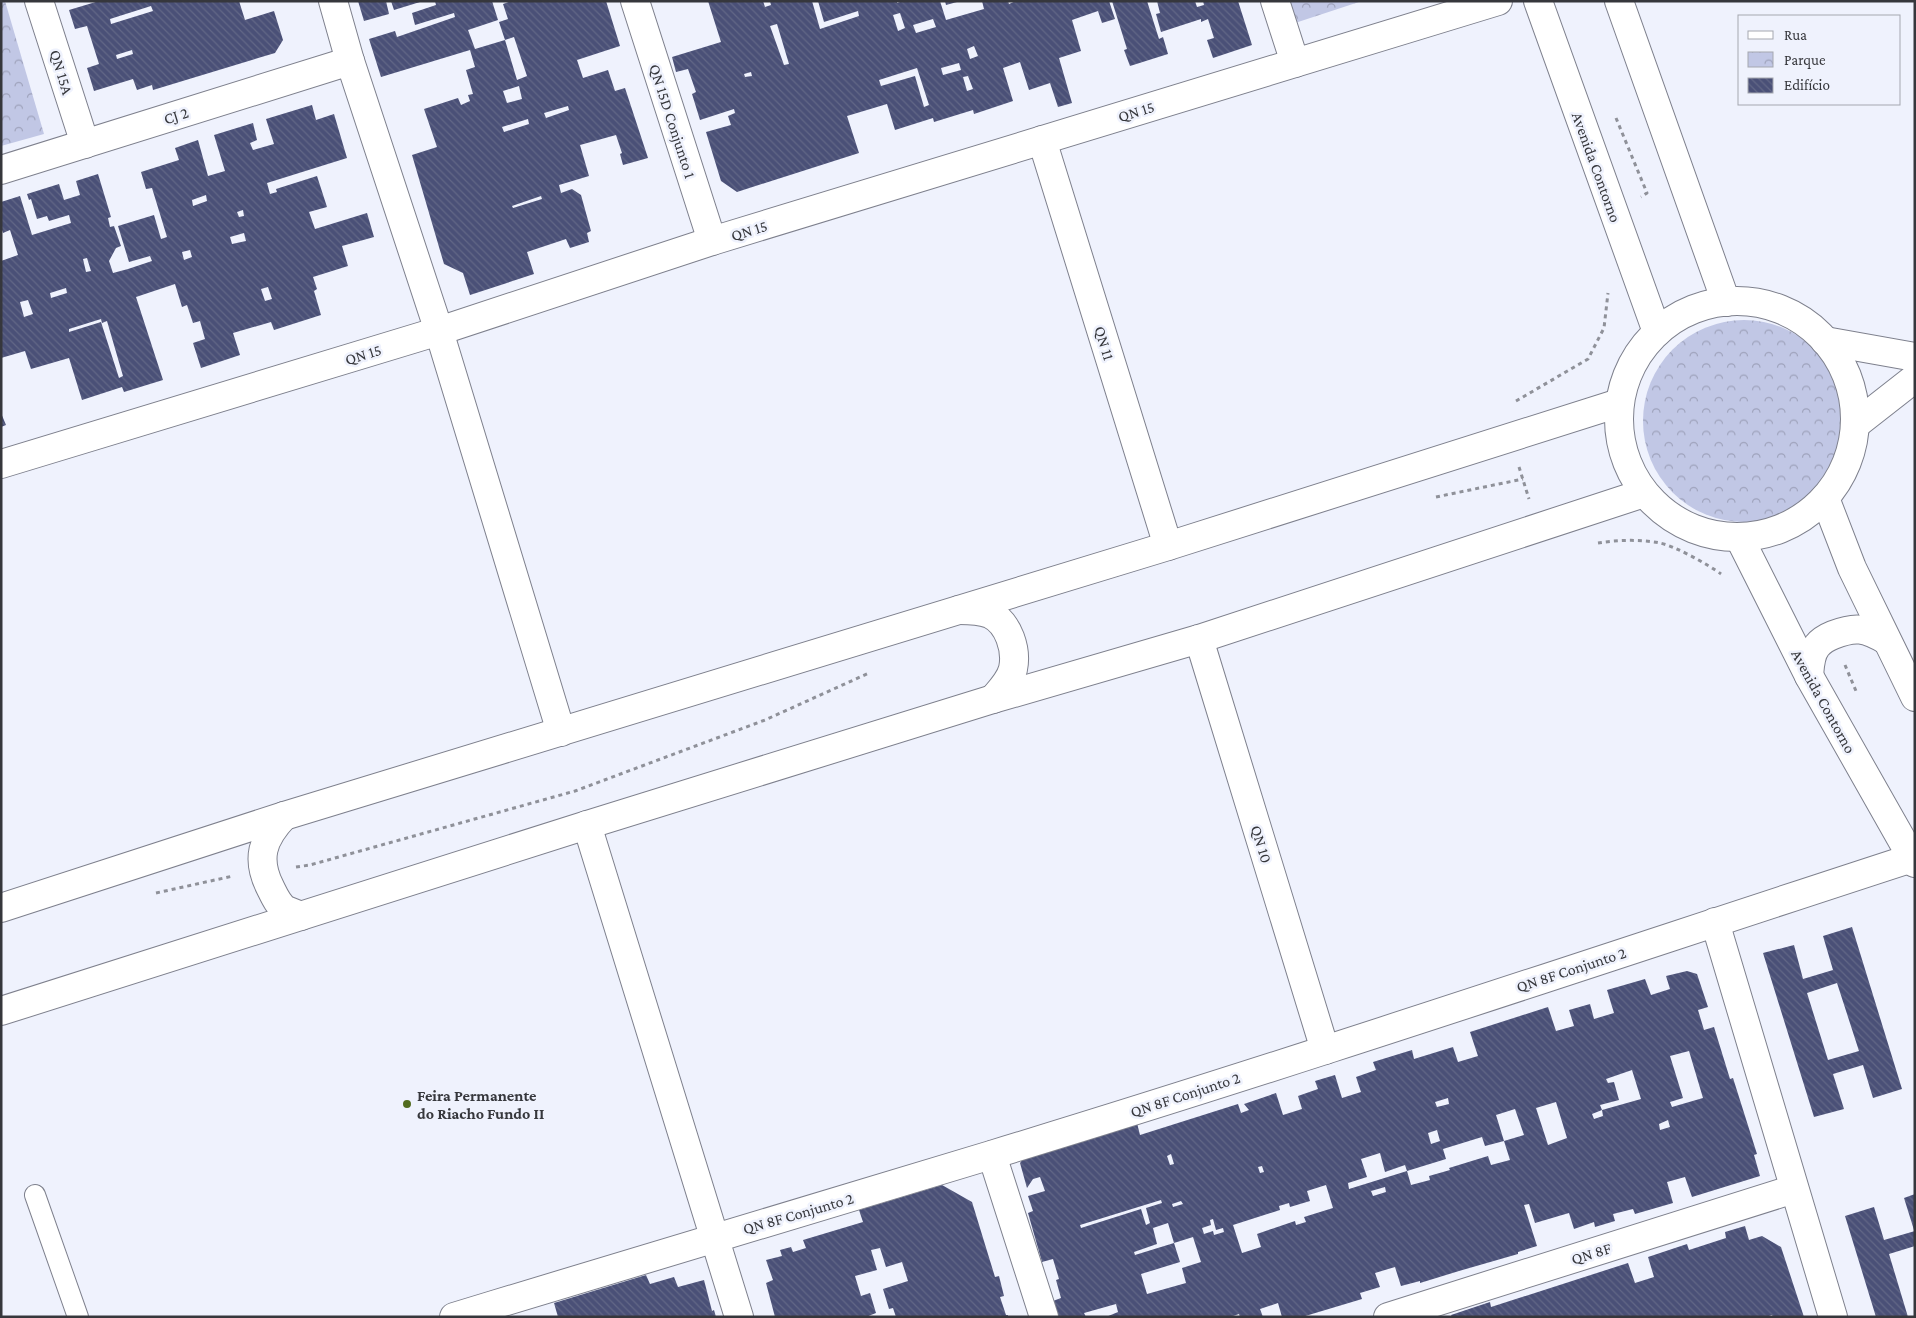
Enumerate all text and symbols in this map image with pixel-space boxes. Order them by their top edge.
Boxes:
legend [1738,15,1901,105]
text: Rua [1784,27,1807,43]
street label: QN 15A [47,48,77,97]
text: Parque [1784,52,1826,69]
street label: QN 15D Conjunto 1 [645,62,699,181]
text: Edifício [1784,77,1830,93]
street label: QN 15 [1116,98,1156,125]
street label: CJ 2 [162,104,191,128]
street label: Avenida Contorno [1569,110,1624,225]
street label: QN 15 [729,217,769,244]
street label: QN 11 [1091,324,1118,362]
street label: QN 15 [343,341,383,368]
street label: Avenida Contorno [1788,646,1859,756]
street label: QN 10 [1248,823,1275,865]
street label: QN 8F Conjunto 2 [1514,944,1629,996]
street label: QN 8F Conjunto 2 [1128,1069,1243,1121]
place label: Feira Permanente do Riacho Fundo II [417,1087,544,1122]
marker: Feira Permanente do Riacho Fundo II [401,1098,413,1110]
street label: QN 8F Conjunto 2 [741,1189,856,1238]
street label: QN 8F [1569,1239,1613,1268]

